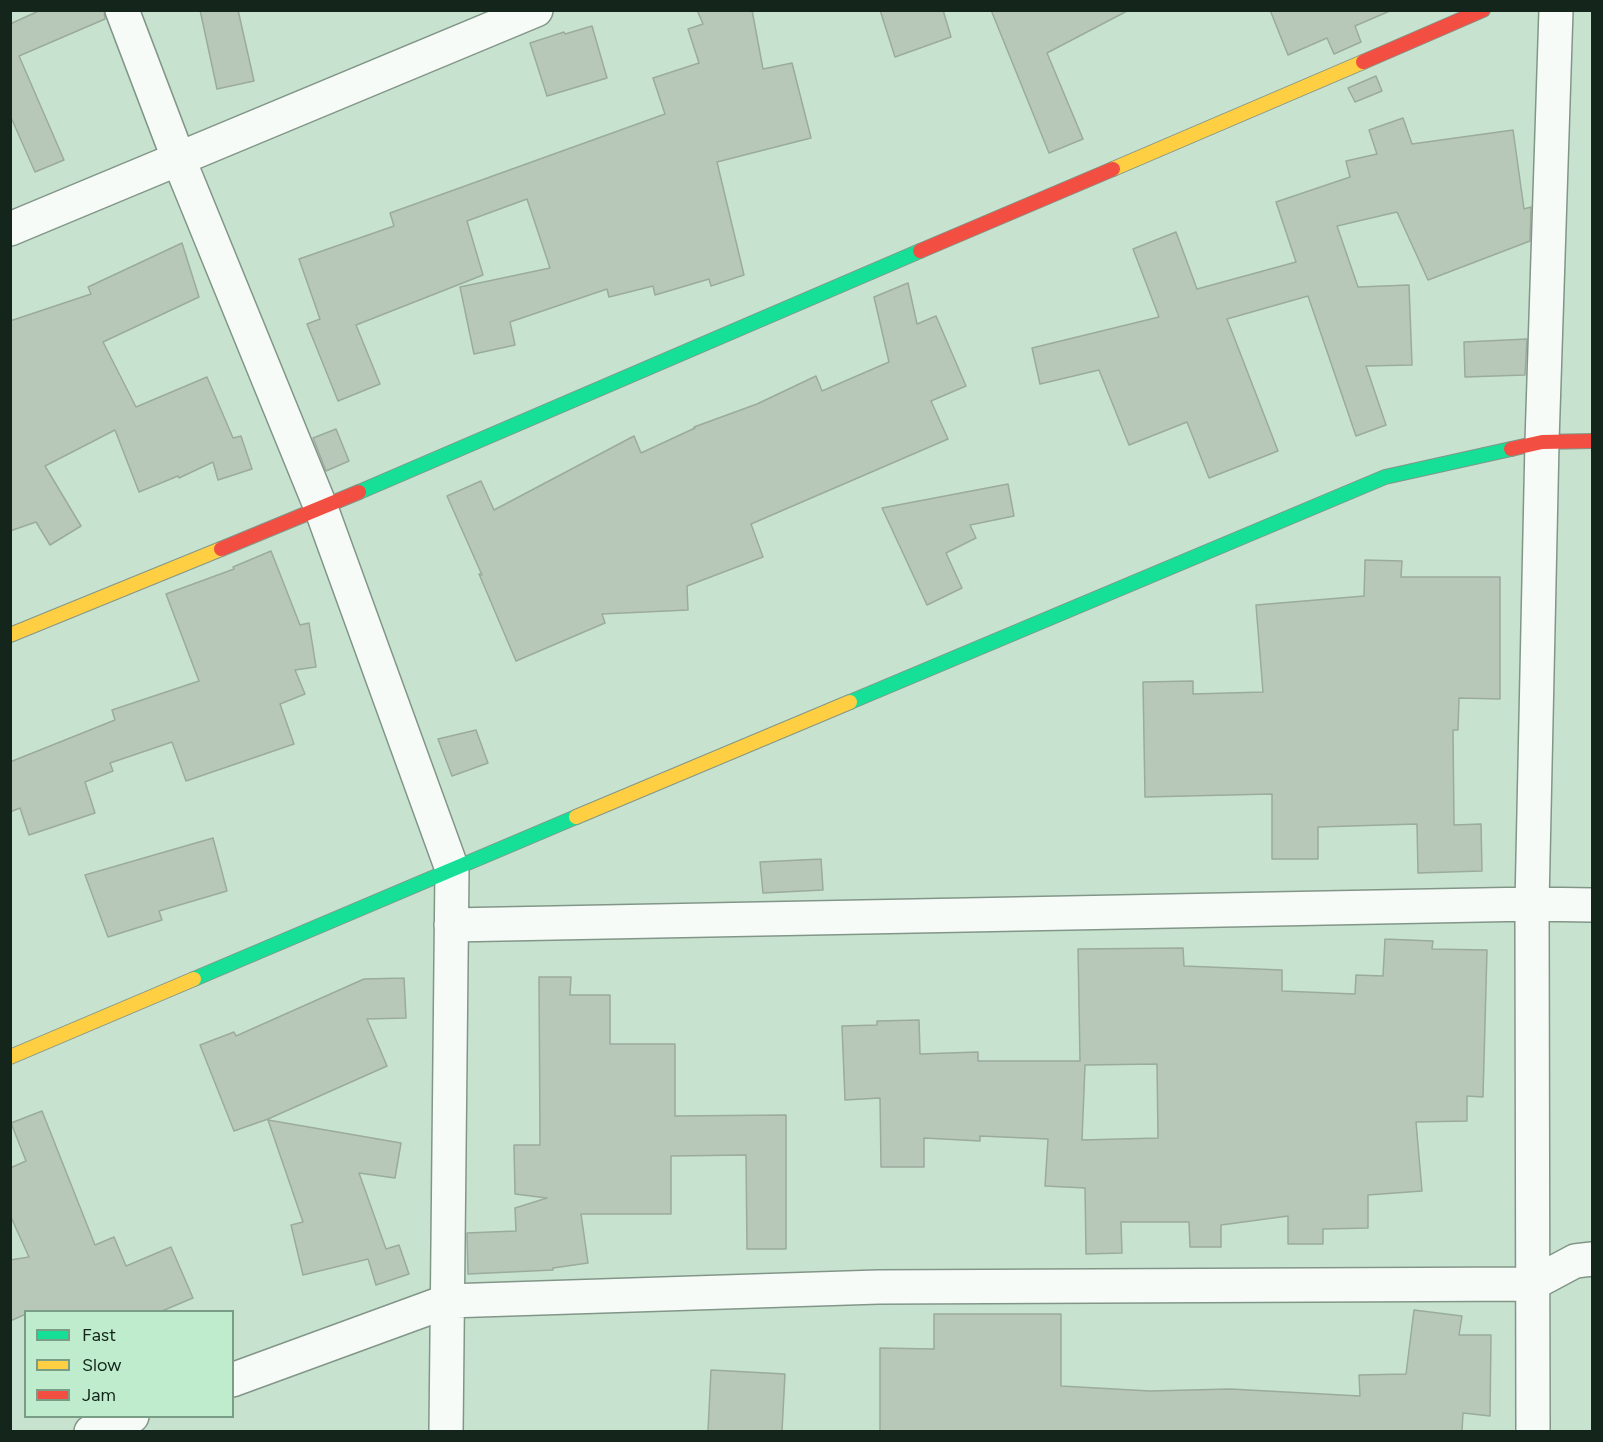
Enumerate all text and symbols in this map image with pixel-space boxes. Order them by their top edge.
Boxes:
legend [24,1310,234,1418]
text: Fast [82,1324,116,1346]
text: Slow [82,1354,121,1376]
text: Jam [82,1384,116,1406]

